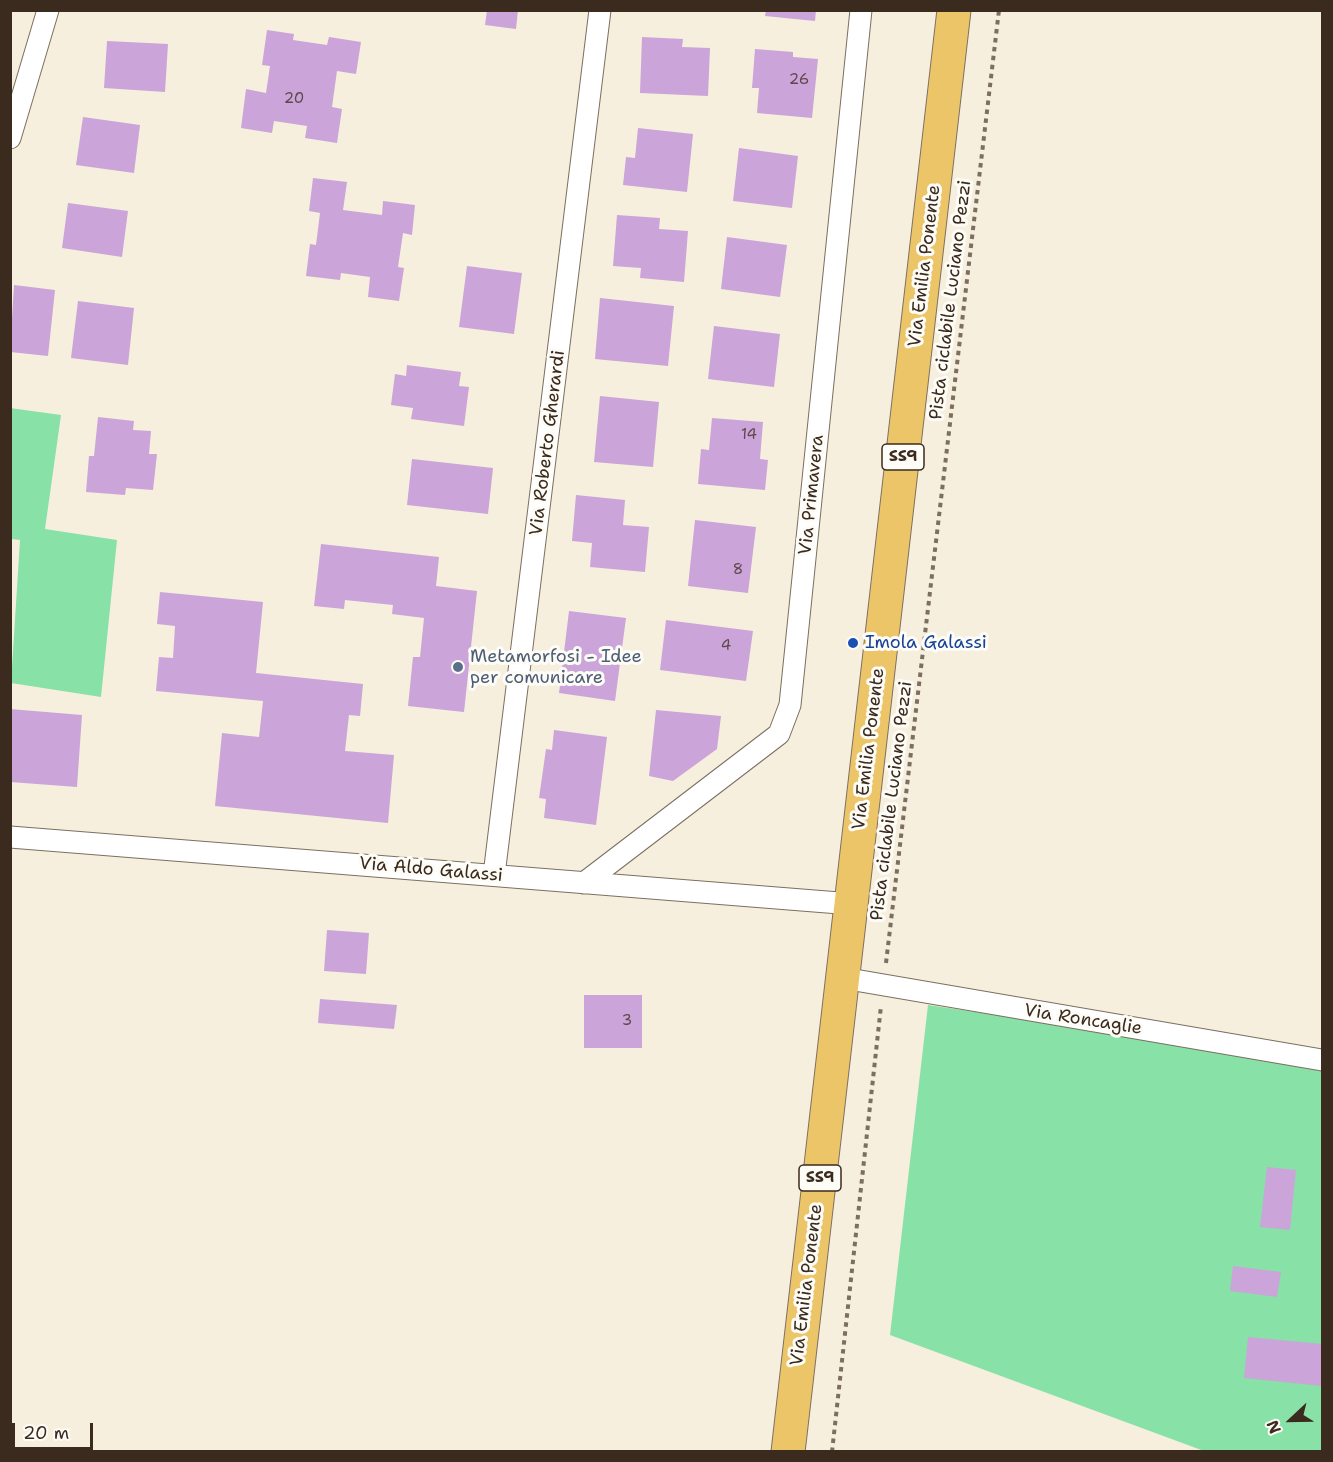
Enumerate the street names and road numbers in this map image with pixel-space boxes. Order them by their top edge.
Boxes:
street label: Pista ciclabile Luciano Pezzi [926,179,976,421]
street label: Via Emilia Ponente [904,184,946,348]
street label: Via Roberto Gherardi [526,349,570,537]
street label: Via Primavera [795,434,829,556]
road number: SS9 [882,444,924,470]
street label: Via Emilia Ponente [848,667,890,831]
street label: Pista ciclabile Luciano Pezzi [867,680,917,922]
street label: Via Aldo Galassi [358,853,504,887]
street label: Via Roncaglie [1023,1000,1143,1040]
road number: SS9 [799,1165,841,1191]
street label: Via Emilia Ponente [786,1203,828,1367]

